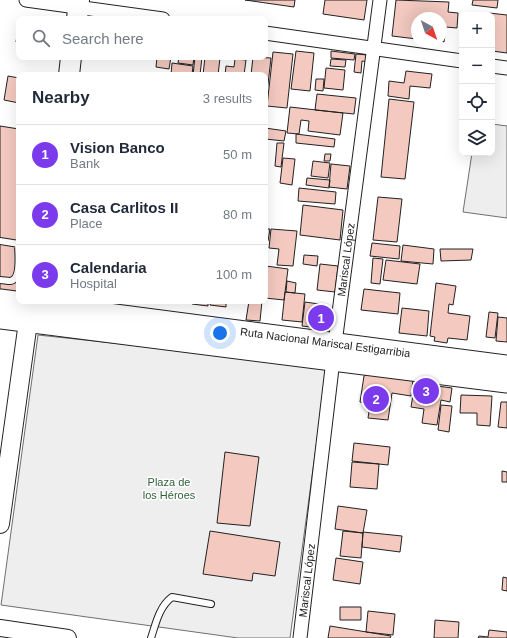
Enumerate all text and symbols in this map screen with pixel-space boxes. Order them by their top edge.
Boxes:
north arrow [411,12,447,48]
map controls [459,12,495,156]
button: + [459,12,495,48]
search box [16,16,268,60]
icon: search [30,27,52,49]
text: Search here [62,30,144,47]
button: − [459,48,495,84]
button: locate [459,84,495,120]
text: Nearby [32,88,90,107]
text: 3 results [203,91,252,106]
button: layers [459,120,495,156]
text: Vision Banco [70,139,165,156]
text: 1 [41,147,49,162]
text: 50 m [223,147,252,162]
text: Bank [70,156,100,171]
text: Casa Carlitos II [70,199,178,216]
text: 2 [41,207,49,222]
text: 80 m [223,207,252,222]
text: Place [70,216,103,231]
street label: Mariscal López [335,222,357,297]
text: Calendaria [70,259,147,276]
text: 3 [41,267,49,282]
text: 100 m [216,267,252,282]
text: Hospital [70,276,117,291]
pin: 1 [308,303,334,333]
your location [210,323,230,343]
street label: Ruta Nacional Mariscal Estigarribia [239,325,412,359]
pin: 3 [413,376,439,406]
pin: 2 [363,384,389,414]
park label: Plaza de los Héroes [143,476,196,501]
street label: Mariscal López [297,543,317,618]

